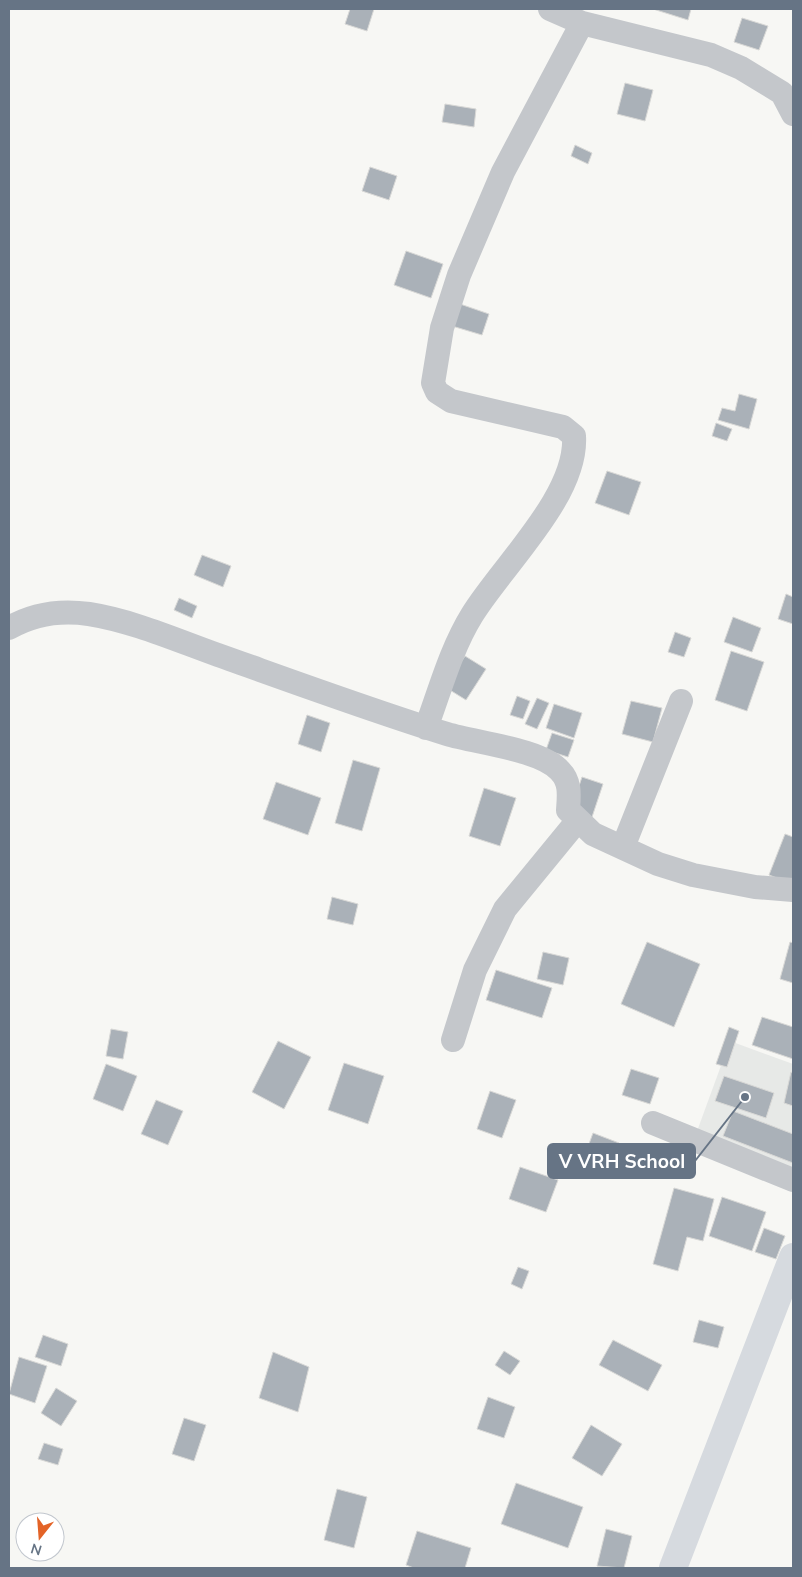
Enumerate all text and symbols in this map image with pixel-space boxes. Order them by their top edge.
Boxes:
callout: V VRH School [548,1144,695,1178]
text: V VRH School [558,1149,685,1173]
north arrow [15,1512,65,1562]
text: N [29,1539,44,1560]

